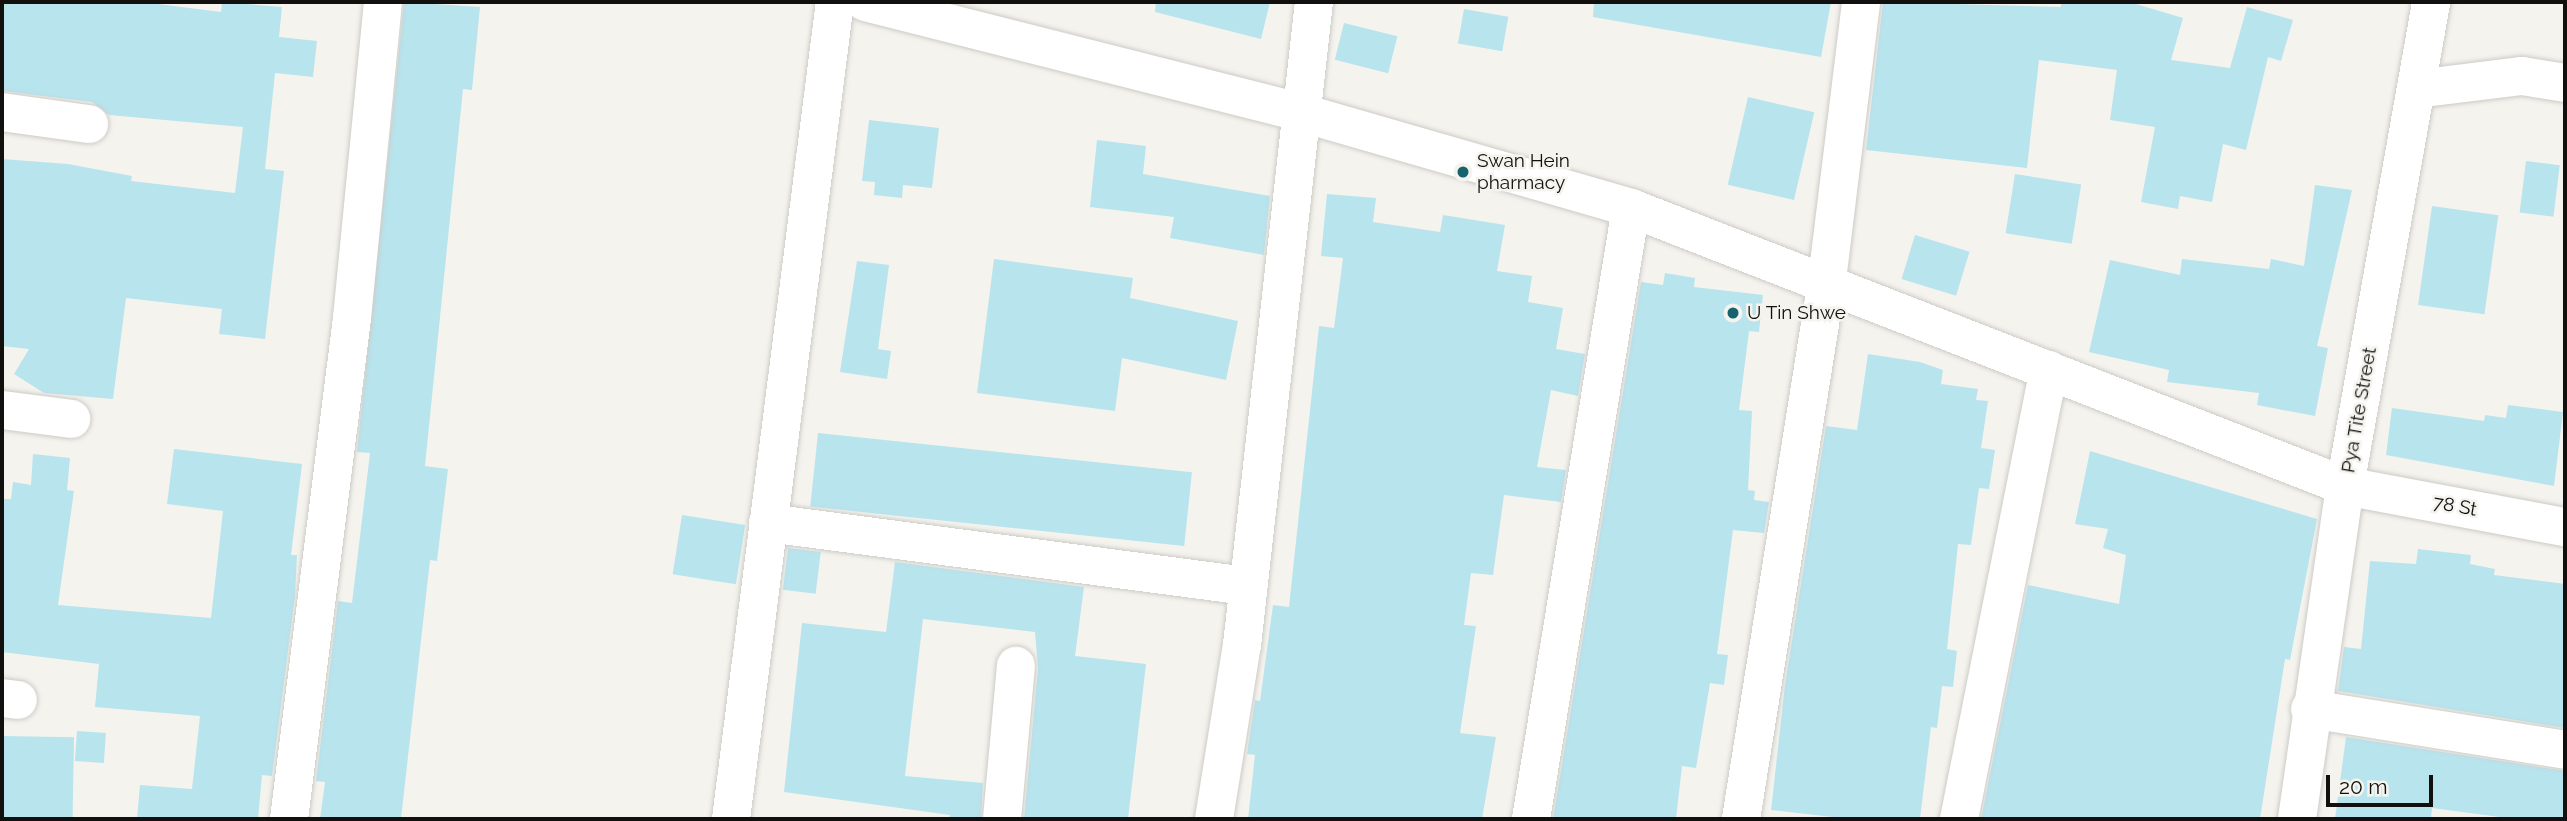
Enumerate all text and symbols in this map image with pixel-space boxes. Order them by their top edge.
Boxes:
place label: Swan Hein pharmacy [1477,150,1570,194]
marker: Swan Hein pharmacy [1455,164,1471,180]
place label: U Tin Shwe [1747,302,1846,324]
marker: U Tin Shwe [1725,305,1741,321]
street label: Pya Tite Street [2337,345,2381,475]
street label: 78 St [2431,491,2479,521]
scale bar [2329,762,2436,806]
text: 20 m [2339,774,2387,799]

